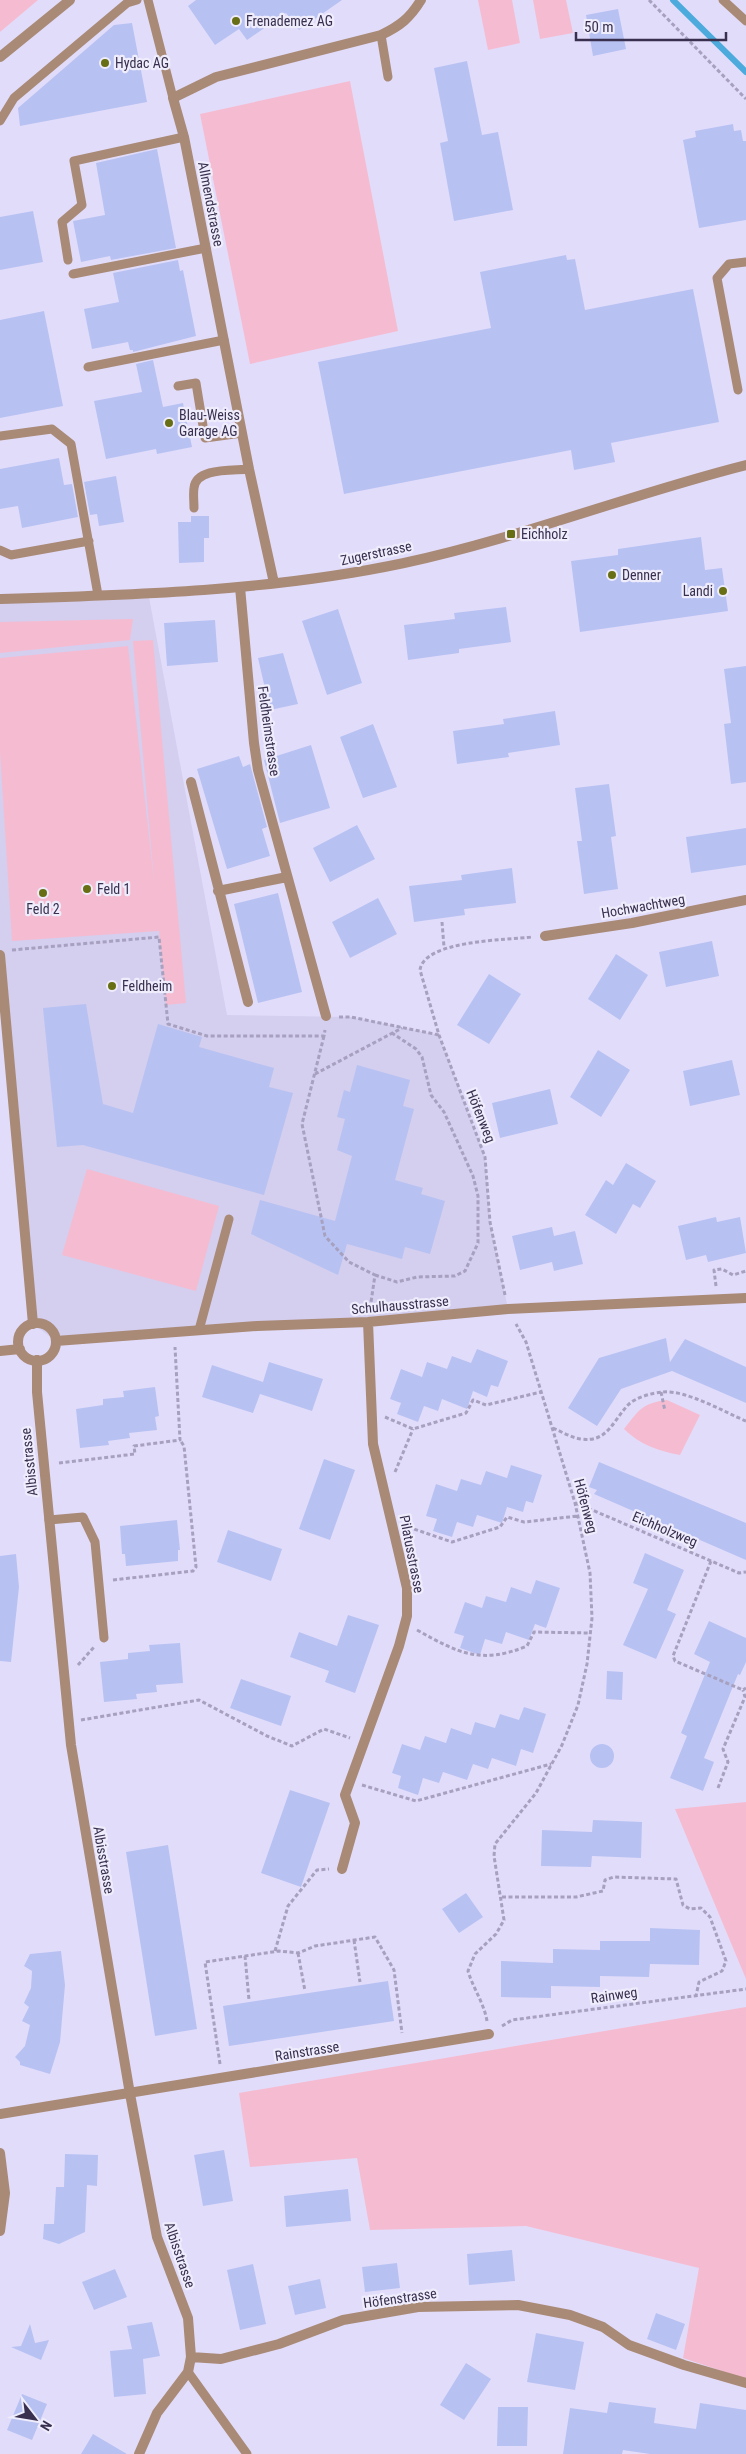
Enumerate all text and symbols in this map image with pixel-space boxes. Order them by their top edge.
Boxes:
scale bar [576,10,726,42]
place label: Frenademez AG [246,13,333,29]
marker: Frenademez AG [230,15,242,27]
text: 50 m [584,18,614,36]
place label: Hydac AG [115,55,169,71]
marker: Hydac AG [99,57,111,69]
street label: Allmendstrasse [195,160,227,248]
place label: Blau-Weiss Garage AG [179,407,240,439]
marker: Blau-Weiss Garage AG [163,417,175,429]
place label: Eichholz [521,526,568,542]
marker: Eichholz [505,528,517,540]
street label: Zugerstrasse [339,538,413,568]
place label: Denner [622,567,661,583]
marker: Denner [606,569,618,581]
place label: Landi [683,583,713,599]
marker: Landi [717,585,729,597]
street label: Feldheimstrasse [255,685,283,778]
place label: Feld 1 [97,881,130,897]
marker: Feld 1 [81,883,93,895]
marker: Feld 2 [37,887,49,899]
street label: Hochwachtweg [600,891,686,921]
place label: Feld 2 [26,901,60,917]
place label: Feldheim [122,978,172,994]
marker: Feldheim [106,980,118,992]
street label: Höfenweg [463,1087,499,1145]
street label: Schulhausstrasse [351,1293,450,1317]
street label: Albisstrasse [17,1427,41,1497]
street label: Höfenweg [571,1477,601,1535]
street label: Eichholzweg [630,1508,700,1550]
street label: Pilatusstrasse [397,1514,427,1595]
street label: Albisstrasse [90,1825,118,1895]
street label: Rainweg [590,1984,638,2006]
street label: Rainstrasse [274,2038,341,2064]
street label: Albisstrasse [161,2220,199,2290]
street label: Höfenstrasse [362,2285,438,2311]
north arrow [10,2394,60,2444]
text: N [37,2418,55,2433]

